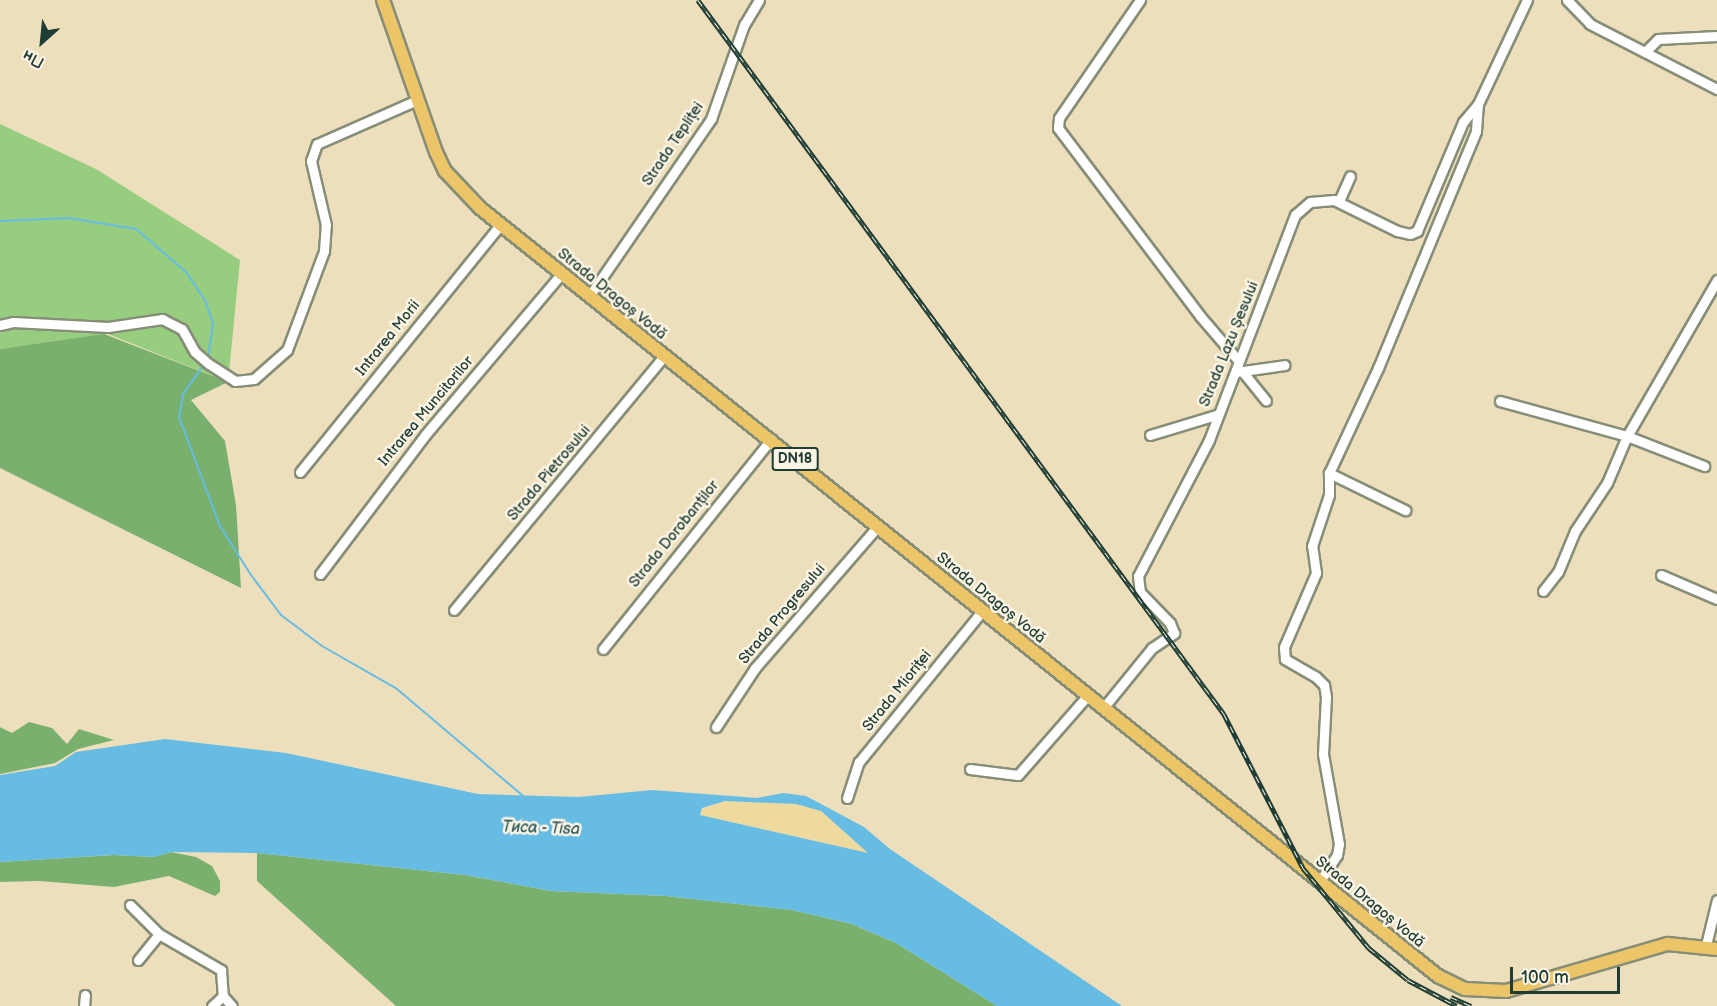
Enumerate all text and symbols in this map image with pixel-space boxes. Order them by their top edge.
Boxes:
north arrow [12,12,72,72]
text: Пн [20,45,47,72]
street label: Strada Tepliței [638,99,708,189]
street label: Strada Dragoș Vodă [554,244,670,344]
street label: Strada Lazu Șesului [1196,279,1262,409]
street label: Intrarea Morii [352,297,424,379]
street label: Intrarea Muncitorilor [375,352,477,470]
street label: Strada Pietrosului [504,421,594,525]
road number: DN18 [771,448,819,470]
street label: Strada Dorobanților [625,477,723,591]
street label: Strada Dragoș Vodă [933,548,1049,648]
street label: Strada Progresului [735,560,829,668]
street label: Strada Mioriței [859,647,935,735]
water label: Тиса - Tisa [501,818,581,840]
street label: Strada Dragoș Vodă [1312,852,1428,952]
scale bar [1513,955,1622,993]
text: 100 m [1521,967,1569,988]

